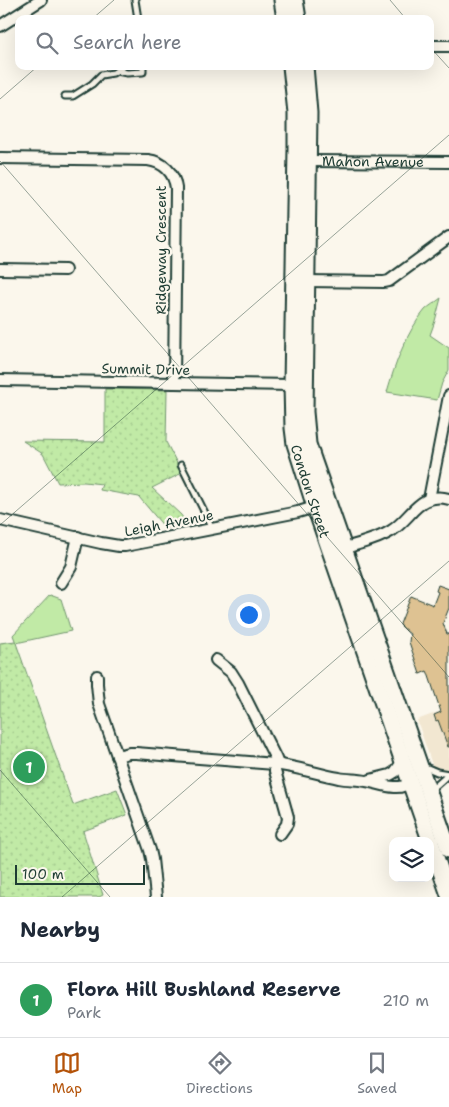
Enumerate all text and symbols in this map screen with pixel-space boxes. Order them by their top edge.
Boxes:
search box [15,15,434,70]
icon: search [33,29,61,57]
text: Search here [73,30,182,55]
street label: Mahon Avenue [322,152,424,171]
street label: Ridgeway Crescent [152,185,170,315]
street label: Summit Drive [102,359,191,379]
street label: Condon Street [287,442,334,540]
street label: Leigh Avenue [123,506,215,540]
your location [236,602,262,628]
pin: 1 [13,748,45,786]
map controls [389,837,434,882]
button: layers [389,837,434,882]
scale bar [15,862,145,885]
text: 100 m [22,865,64,883]
text: Nearby [20,916,100,944]
text: Flora Hill Bushland Reserve [67,977,341,1002]
text: 1 [32,990,40,1011]
text: 210 m [382,990,429,1011]
text: Park [67,1002,101,1023]
tab: Map [52,1049,82,1097]
tab: Directions [186,1049,253,1097]
tab: Saved [357,1049,397,1097]

